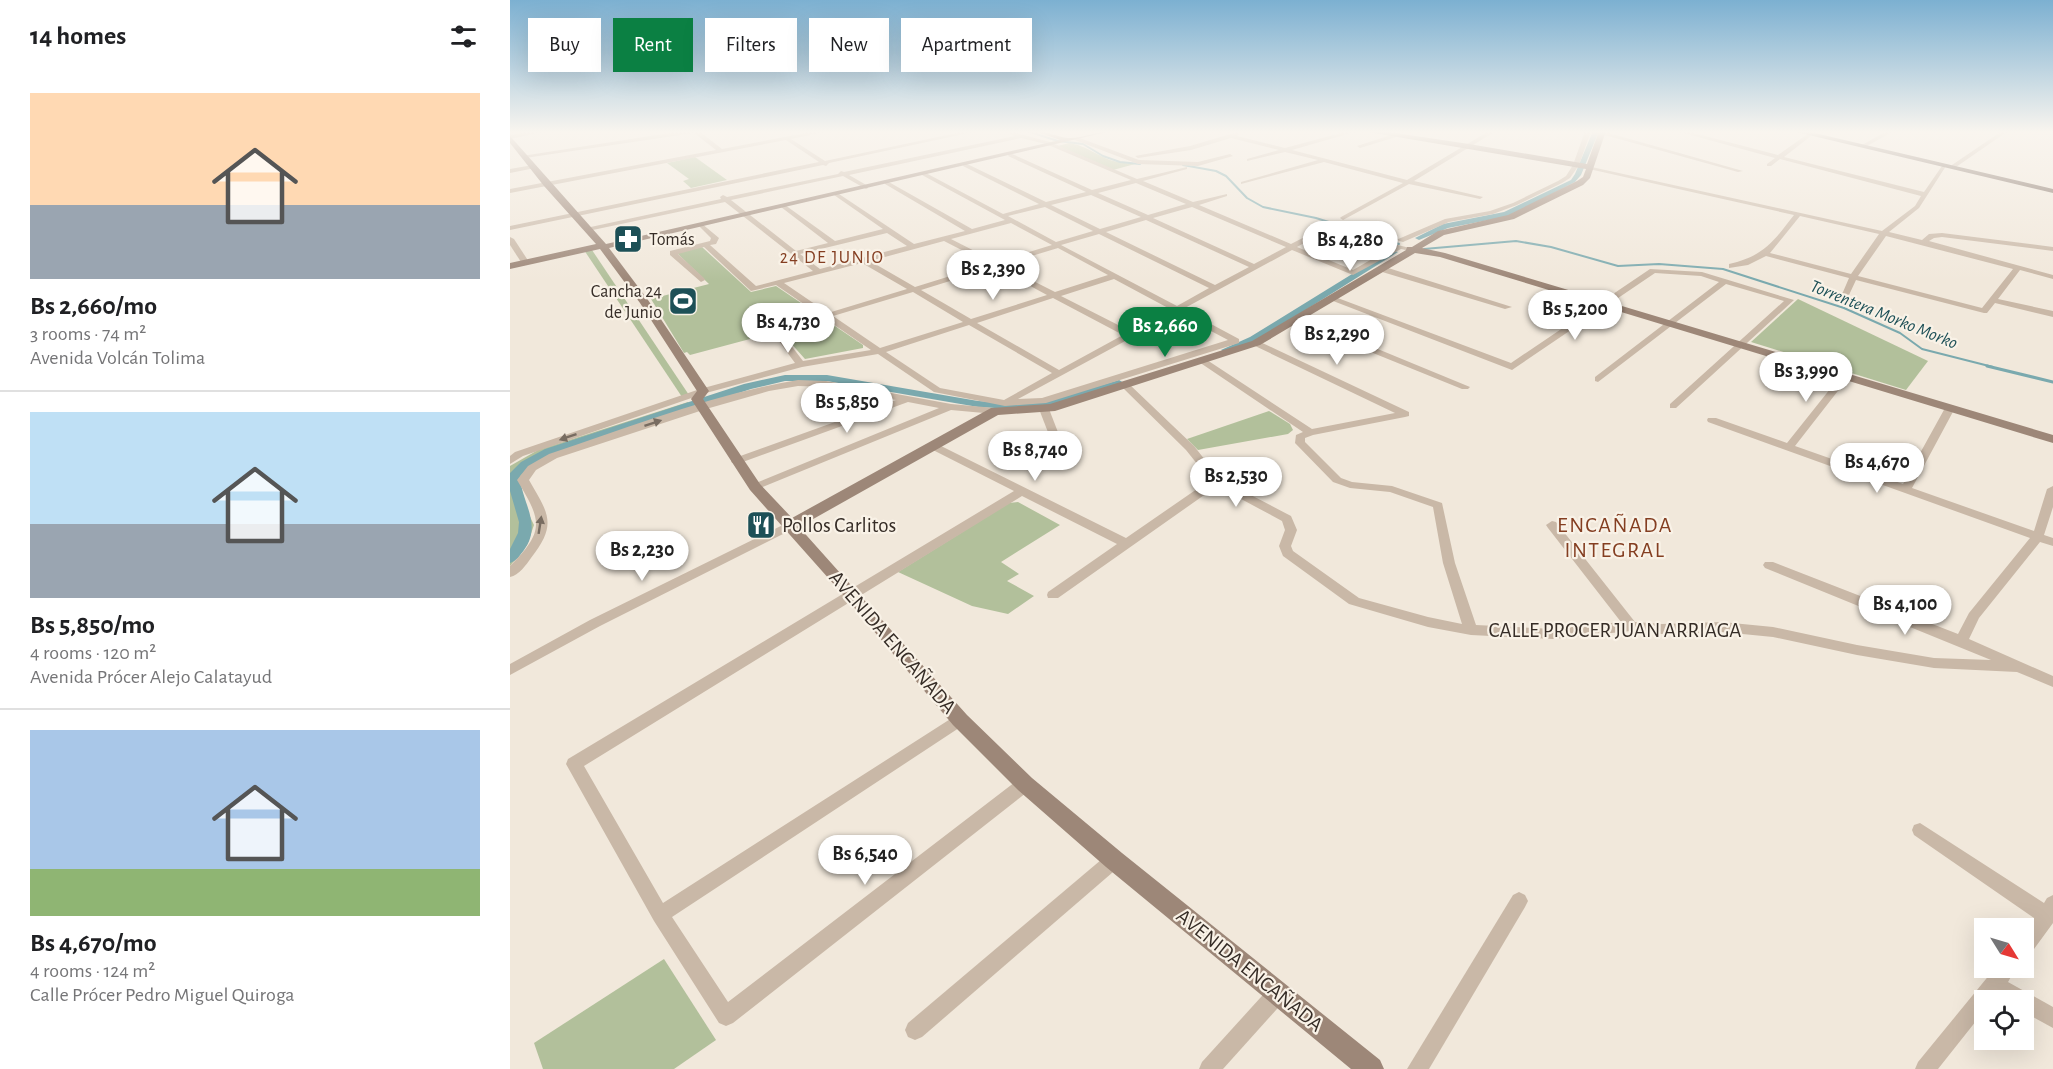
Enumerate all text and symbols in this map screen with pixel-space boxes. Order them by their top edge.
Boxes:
chip: Buy [528,18,601,72]
chip: Rent [613,18,693,72]
chip: Filters [705,18,797,72]
chip: New [809,18,889,72]
chip: Apartment [901,18,1032,72]
icon: filters [447,20,480,53]
text: 14 homes [30,23,126,49]
icon: home [201,132,309,240]
pin: Bs 4,280 [1288,221,1412,272]
pharmacy icon: Tomás [612,223,644,255]
text: Bs 4,280 [1317,230,1383,250]
place label: Tomás [649,231,695,249]
district label: 24 DE JUNIO [780,249,884,267]
pin: Bs 2,390 [931,250,1055,301]
text: Bs 2,390 [961,259,1025,279]
water label: Torrentera Morko Morko [1807,277,1960,353]
place label: Cancha 24 de Junio [591,283,662,322]
sports icon: Cancha 24 de Junio [667,285,699,317]
pin: Bs 5,200 [1513,290,1637,341]
text: Bs 2,660/mo [30,293,157,319]
text: Bs 5,200 [1542,299,1608,319]
pin: Bs 4,730 [726,303,850,354]
pin: Bs 2,660 [1103,307,1227,358]
text: Bs 4,730 [756,312,820,332]
pin: Bs 2,290 [1275,315,1399,366]
text: Bs 2,660 [1132,316,1198,336]
text: 3 rooms · 74 m² [30,324,146,344]
text: Bs 2,290 [1304,324,1370,344]
text: Avenida Volcán Tolima [30,348,205,368]
pin: Bs 3,990 [1744,352,1868,403]
text: Bs 3,990 [1773,361,1839,381]
pin: Bs 5,850 [785,383,909,434]
text: Bs 5,850 [815,392,879,412]
one-way arrow [644,418,662,427]
pin: Bs 8,740 [973,431,1097,482]
one-way arrow [559,433,577,442]
text: Bs 8,740 [1002,440,1068,460]
pin: Bs 4,670 [1815,443,1939,494]
icon: home [201,451,309,559]
text: Bs 4,670 [1844,452,1910,472]
pin: Bs 2,530 [1174,457,1298,508]
text: Bs 2,530 [1204,466,1268,486]
restaurant icon: Pollos Carlitos [745,509,777,541]
district label: ENCAÑADA INTEGRAL [1557,513,1673,561]
one-way arrow [536,515,545,534]
place label: Pollos Carlitos [782,515,896,536]
pin: Bs 2,230 [580,531,704,582]
text: Bs 2,230 [610,540,674,560]
street label: AVENIDA ENCAÑADA [825,566,962,718]
pin: Bs 4,100 [1843,585,1967,636]
text: Bs 4,100 [1873,594,1937,614]
text: Bs 5,850/mo [30,612,155,638]
street label: CALLE PROCER JUAN ARRIAGA [1489,620,1741,641]
text: 4 rooms · 120 m² [30,643,156,663]
text: Avenida Prócer Alejo Calatayud [30,667,272,687]
icon: home [201,769,309,877]
pin: Bs 6,540 [803,835,927,886]
text: Bs 6,540 [832,844,898,864]
street label: AVENIDA ENCAÑADA [1173,904,1328,1036]
north arrow [1974,918,2034,978]
map controls [1974,918,2034,1050]
text: Bs 4,670/mo [30,930,157,956]
text: 4 rooms · 124 m² [30,961,155,981]
text: Calle Prócer Pedro Miguel Quiroga [30,985,295,1005]
button: locate [1974,990,2034,1050]

